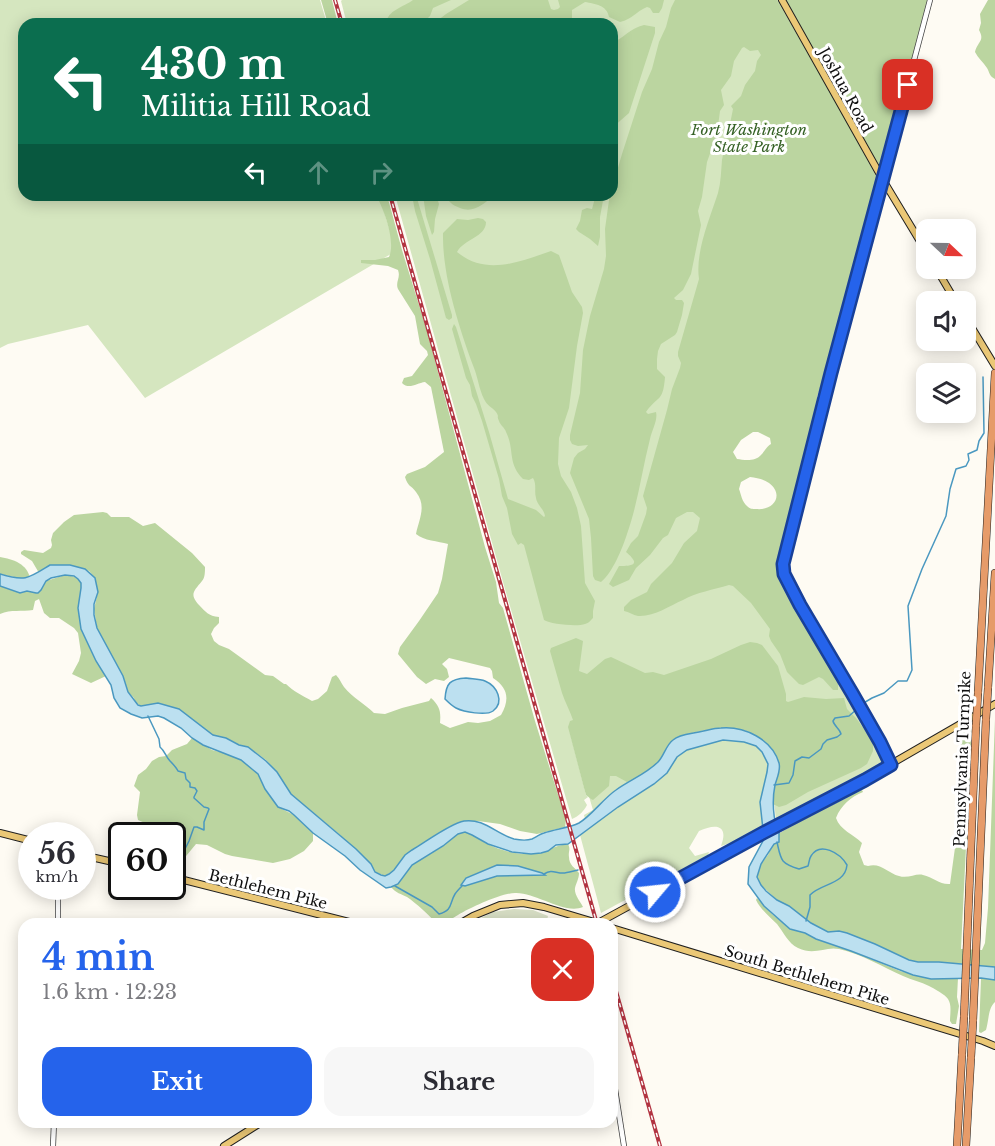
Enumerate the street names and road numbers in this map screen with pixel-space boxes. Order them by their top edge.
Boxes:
street label: Joshua Road [814,42,877,136]
street label: Pennsylvania Turnpike [949,671,975,847]
street label: Bethlehem Pike [207,865,329,913]
street label: South Bethlehem Pike [722,941,892,1009]

